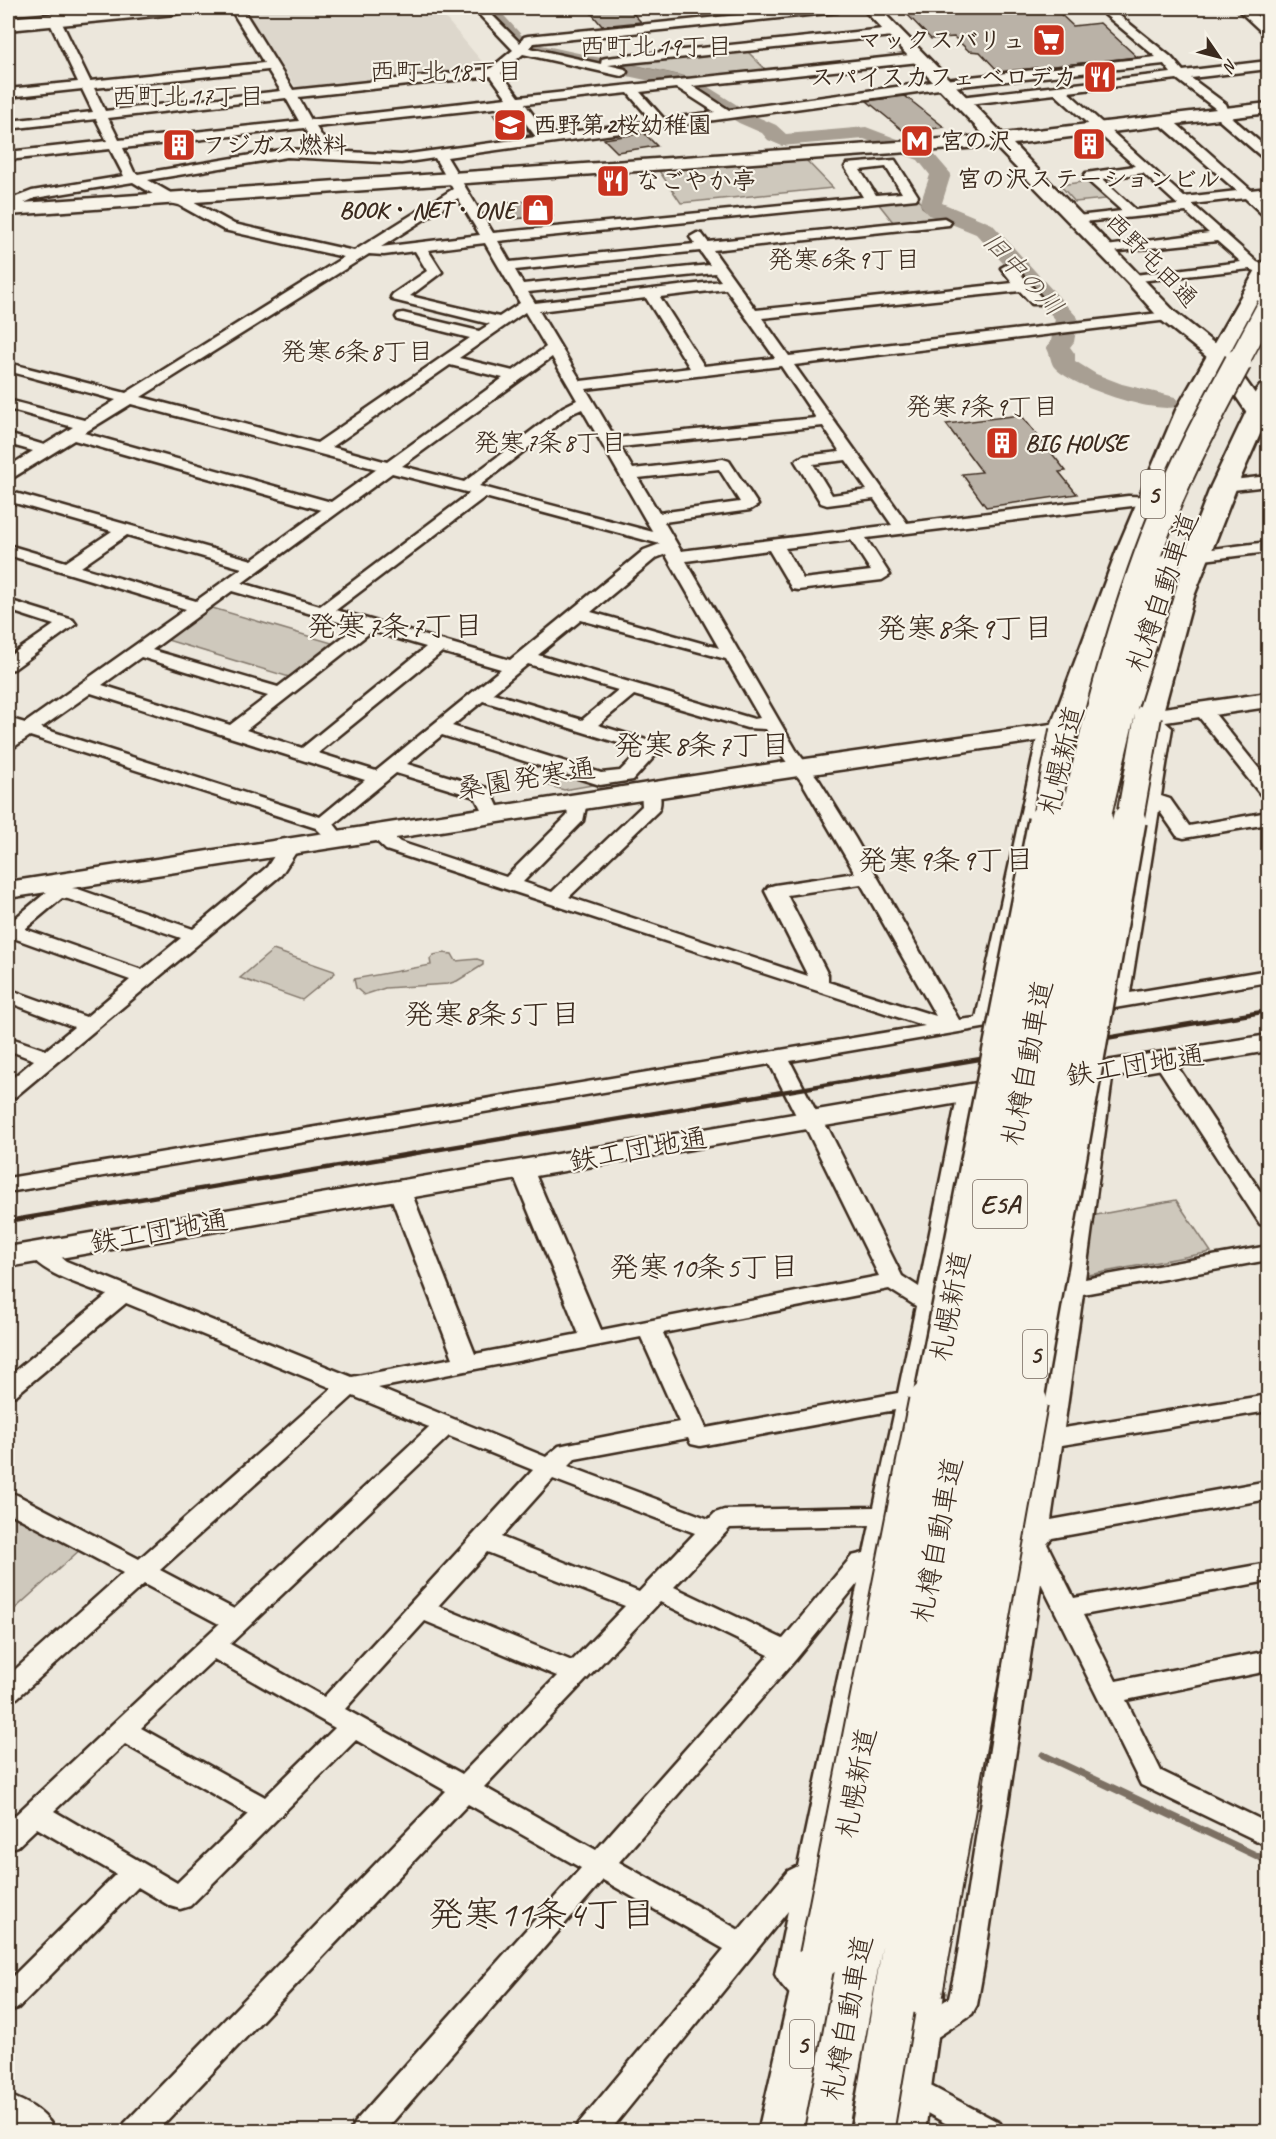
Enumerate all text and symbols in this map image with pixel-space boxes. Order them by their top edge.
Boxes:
supermarket icon: マックスバリュ [1031,22,1067,58]
place label: マックスバリュ [858,25,1026,55]
north arrow [1189,27,1249,87]
district label: 西町北19丁目 [579,30,733,63]
district label: 西町北18丁目 [369,55,523,88]
text: N [1218,55,1242,77]
restaurant icon: スパイスカフェ ベロデカ [1082,59,1118,95]
place label: スパイスカフェ ベロデカ [810,62,1077,92]
district label: 西町北17丁目 [111,80,265,113]
school or university icon: 西野第2桜幼稚園 [492,107,528,143]
place label: 西野第2桜幼稚園 [533,110,712,140]
metro station icon: 宮の沢 [899,123,935,159]
place label: 宮の沢 [940,126,1012,156]
building icon: 宮の沢ステーションビル [1071,126,1107,162]
building icon: フジガス燃料 [161,127,197,163]
place label: フジガス燃料 [202,130,346,160]
restaurant icon: なごやか亭 [595,163,631,199]
place label: 宮の沢ステーションビル [957,164,1221,194]
place label: なごやか亭 [636,166,756,196]
shop icon: BOOK・NET・ONE [520,192,556,228]
place label: BOOK・NET・ONE [339,195,519,225]
street label: 西野屯田通 [1100,206,1204,314]
water label: 旧中の川 [975,225,1071,323]
district label: 発寒6条9丁目 [767,243,921,276]
district label: 発寒6条8丁目 [280,335,434,368]
district label: 発寒7条9丁目 [905,390,1059,423]
building icon: BIG HOUSE [984,425,1020,461]
district label: 発寒7条8丁目 [473,426,627,459]
place label: BIG HOUSE [1025,428,1130,458]
road number: 5 [1141,470,1165,518]
street label: 札樽自動車道 [1118,507,1206,677]
district label: 発寒7条7丁目 [307,607,484,645]
district label: 発寒8条9丁目 [877,609,1054,647]
street label: 札幌新道 [1030,701,1092,819]
district label: 発寒8条7丁目 [614,726,791,764]
street label: 桑園発寒通 [454,750,598,806]
district label: 発寒9条9丁目 [858,841,1035,879]
street label: 札樽自動車道 [994,977,1060,1149]
district label: 発寒8条5丁目 [404,995,581,1033]
street label: 鉄工団地通 [1063,1037,1207,1093]
street label: 鉄工団地通 [566,1120,710,1178]
road number: E5A [973,1180,1027,1228]
street label: 鉄工団地通 [87,1202,231,1260]
district label: 発寒10条5丁目 [609,1248,799,1286]
street label: 札幌新道 [922,1248,978,1364]
road number: 5 [1023,1330,1047,1378]
street label: 札樽自動車道 [904,1454,970,1626]
street label: 札幌新道 [828,1725,884,1841]
district label: 発寒11条4丁目 [428,1891,656,1937]
street label: 札樽自動車道 [814,1932,880,2104]
road number: 5 [790,2020,814,2068]

